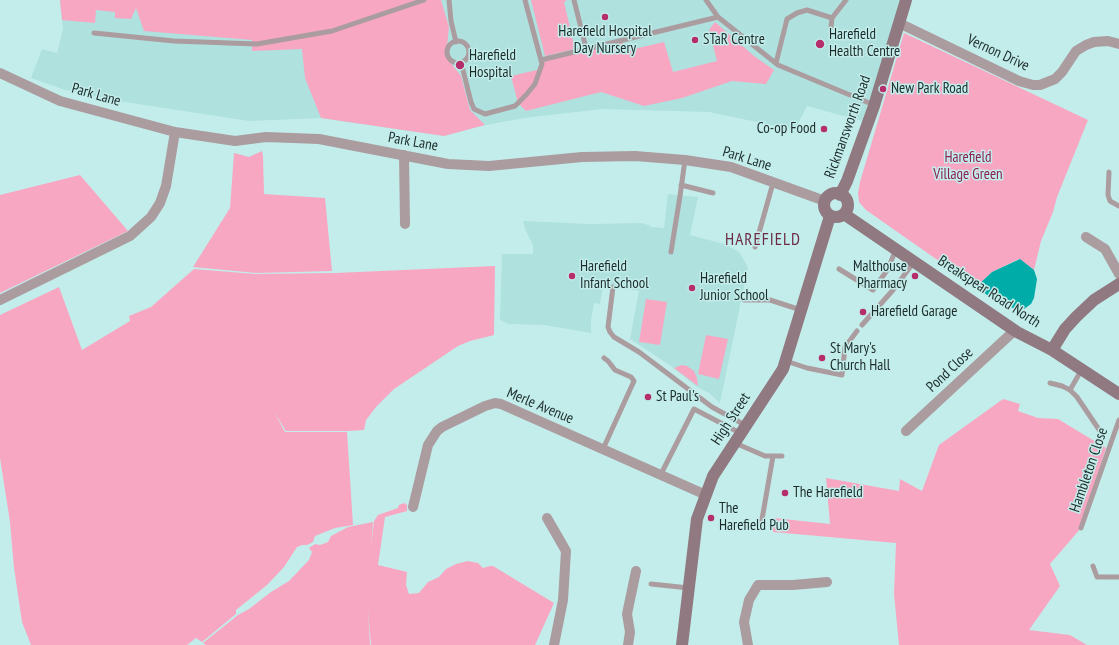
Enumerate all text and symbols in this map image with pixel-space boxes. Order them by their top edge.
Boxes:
marker: Harefield Hospital Day Nursery [600,12,610,22]
place label: Harefield Hospital Day Nursery [558,23,652,58]
place label: Harefield Health Centre [829,26,900,61]
place label: STaR Centre [703,31,765,49]
street label: Vernon Drive [964,31,1032,75]
marker: STaR Centre [690,35,700,45]
marker: Harefield Health Centre [814,38,826,50]
place label: Harefield Hospital [469,47,516,82]
marker: Harefield Hospital [454,59,466,71]
street label: Rickmansworth Road [821,73,875,181]
street label: Park Lane [69,79,123,111]
place label: New Park Road [891,80,968,98]
marker: New Park Road [878,84,888,94]
place label: Co-op Food [757,120,816,138]
marker: Co-op Food [819,124,829,134]
street label: Park Lane [387,129,439,155]
street label: Park Lane [720,143,774,175]
park label: Harefield Village Green [933,149,1003,184]
district label: HAREFIELD [725,230,801,250]
street label: Breakspear Road North [934,252,1044,332]
place label: Harefield Infant School [580,258,649,293]
place label: Malthouse Pharmacy [853,258,907,293]
place label: Harefield Junior School [700,270,769,305]
marker: Harefield Infant School [567,271,577,281]
marker: Malthouse Pharmacy [910,271,920,281]
marker: Harefield Junior School [687,283,697,293]
place label: Harefield Garage [871,303,957,321]
marker: Harefield Garage [858,307,868,317]
place label: St Mary's Church Hall [830,340,890,375]
street label: Pond Close [923,344,977,396]
marker: St Mary's Church Hall [817,353,827,363]
street label: Merle Avenue [504,384,576,428]
place label: St Paul's [656,388,699,406]
street label: High Street [707,390,755,448]
marker: St Paul's [643,392,653,402]
street label: Hambleton Close [1066,425,1112,515]
place label: The Harefield [793,484,863,502]
marker: The Harefield [780,488,790,498]
place label: The Harefield Pub [719,500,789,535]
marker: The Harefield Pub [706,513,716,523]

